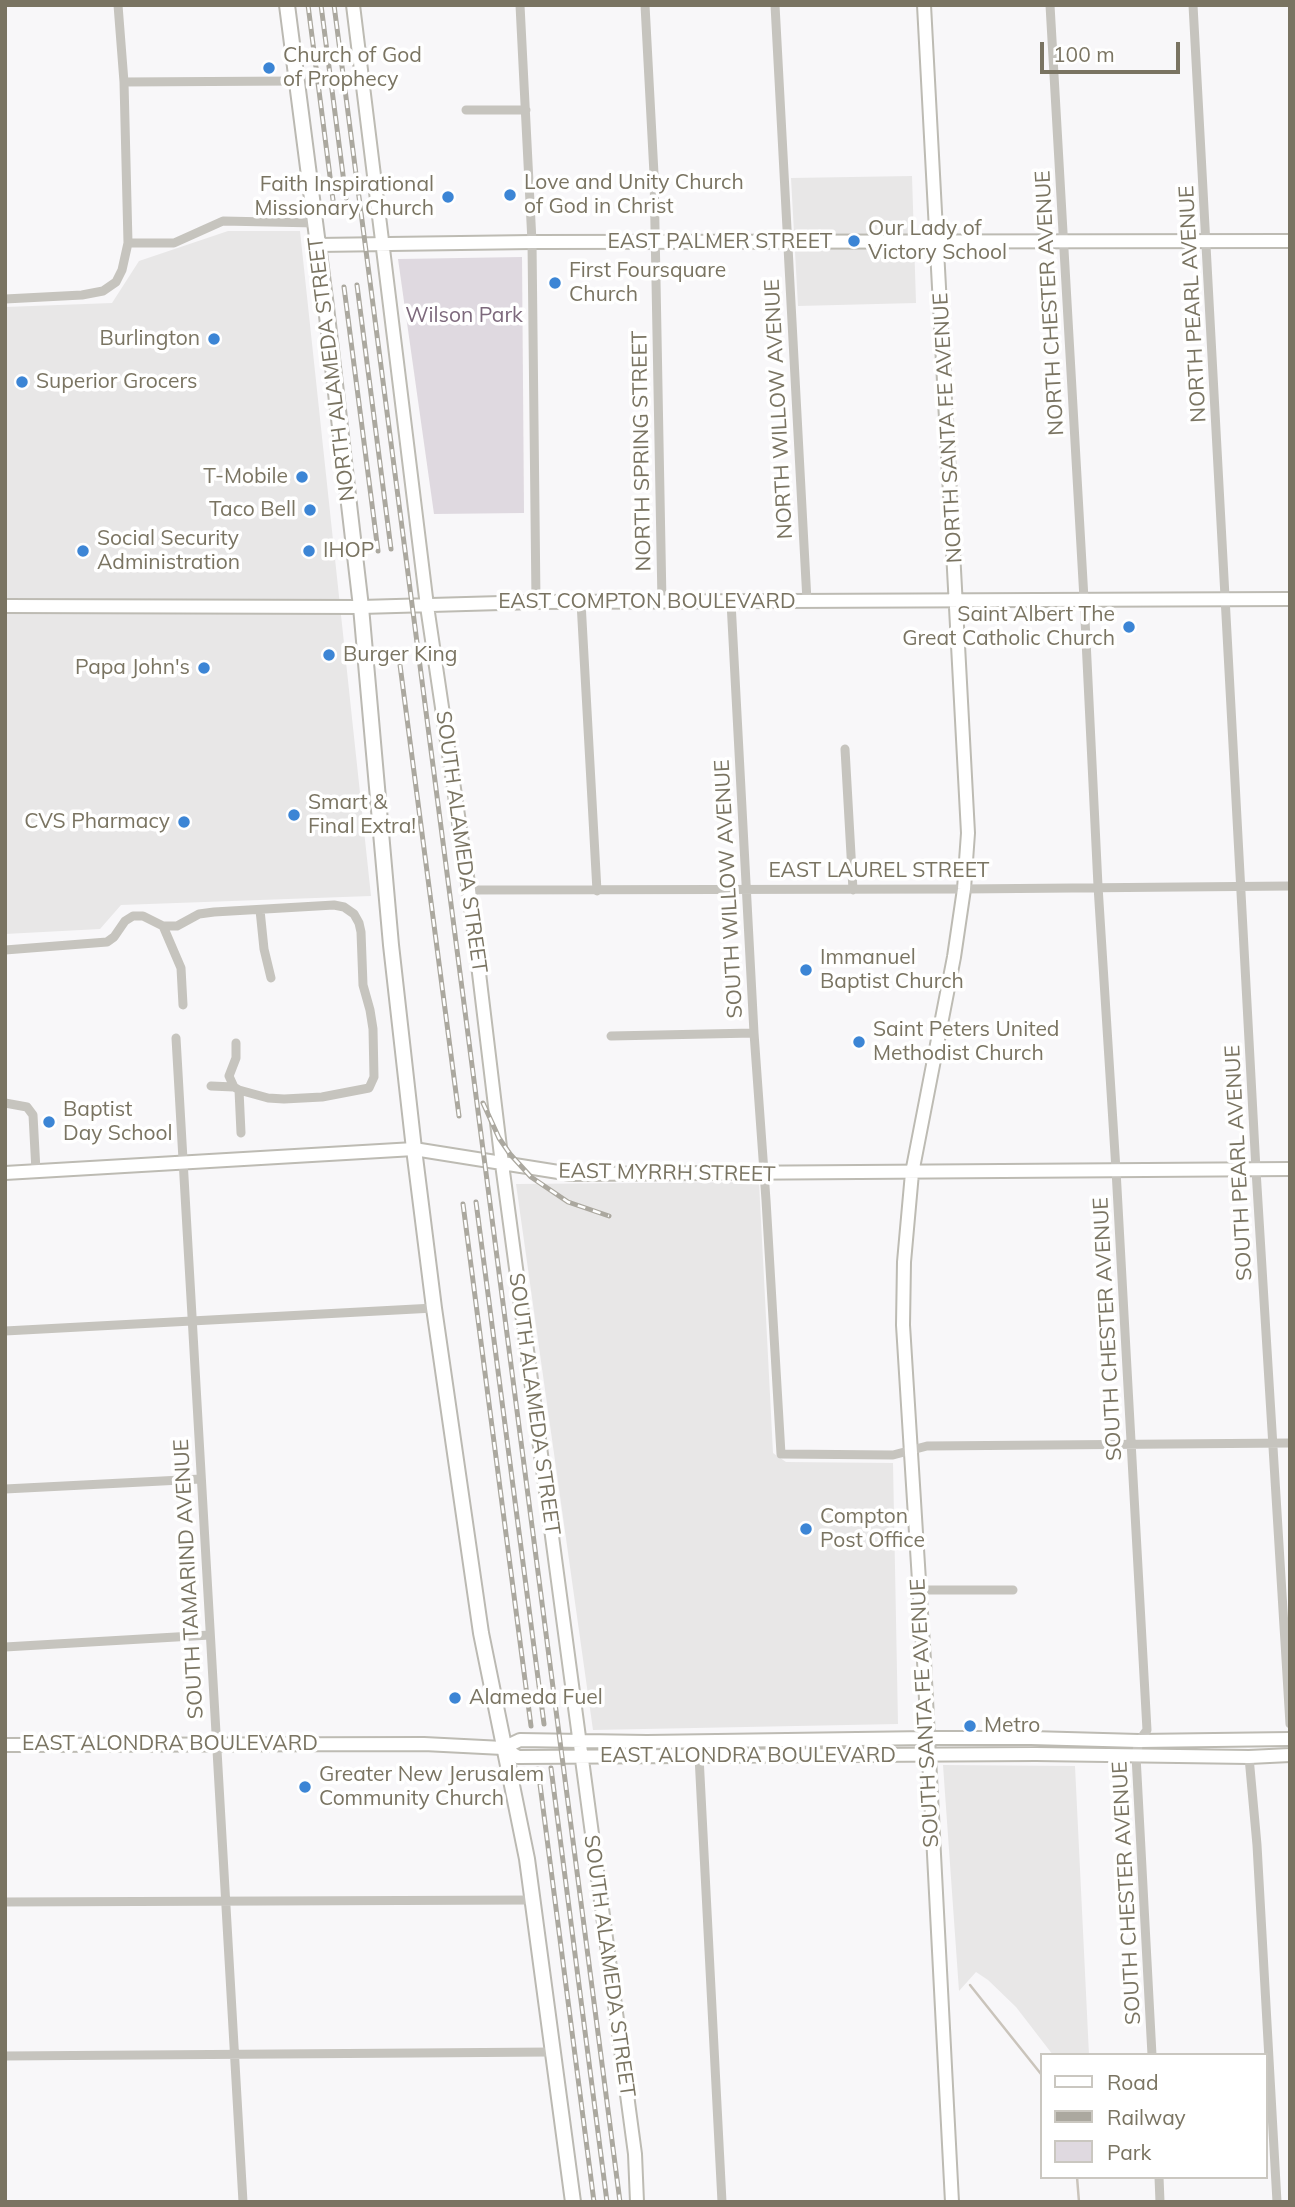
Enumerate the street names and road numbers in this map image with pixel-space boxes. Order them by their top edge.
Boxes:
street label: NORTH CHESTER AVENUE [1030,170,1070,436]
street label: NORTH PEARL AVENUE [1174,185,1212,423]
street label: EAST PALMER STREET [608,229,832,255]
street label: NORTH ALAMEDA STREET [303,235,361,503]
street label: NORTH WILLOW AVENUE [760,278,798,540]
street label: NORTH SANTA FE AVENUE [928,292,968,564]
street label: NORTH SPRING STREET [627,330,657,572]
street label: EAST COMPTON BOULEVARD [498,589,796,615]
street label: SOUTH ALAMEDA STREET [430,709,492,975]
street label: SOUTH WILLOW AVENUE [710,759,748,1019]
street label: EAST LAUREL STREET [769,858,989,884]
street label: SOUTH PEARL AVENUE [1220,1044,1258,1282]
street label: EAST MYRRH STREET [558,1159,776,1187]
street label: SOUTH CHESTER AVENUE [1089,1197,1127,1461]
street label: SOUTH ALAMEDA STREET [503,1271,565,1537]
street label: SOUTH TAMARIND AVENUE [169,1438,209,1720]
street label: SOUTH SANTA FE AVENUE [905,1578,945,1848]
street label: EAST ALONDRA BOULEVARD [22,1731,318,1757]
street label: EAST ALONDRA BOULEVARD [600,1743,896,1769]
street label: SOUTH CHESTER AVENUE [1108,1761,1146,2025]
street label: SOUTH ALAMEDA STREET [578,1833,640,2099]

